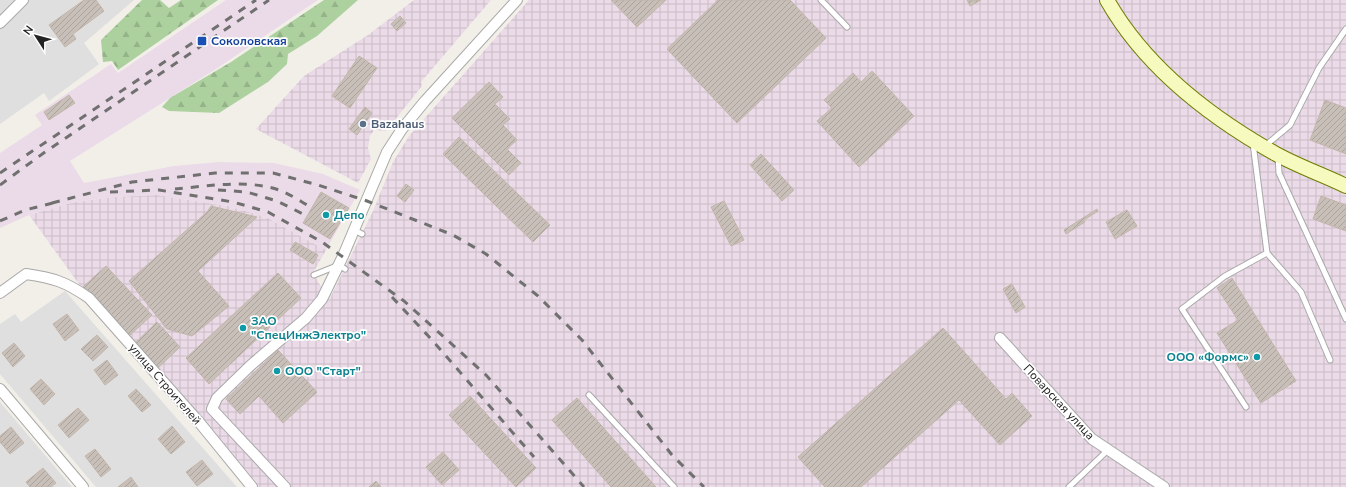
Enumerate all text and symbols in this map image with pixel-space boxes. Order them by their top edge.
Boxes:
north arrow [16,16,56,56]
text: N [20,23,37,38]
place label: Соколовская [211,33,287,49]
marker: Соколовская [196,35,208,47]
place label: Bazahaus [371,116,425,132]
marker: Bazahaus [358,119,368,129]
place label: Депо [334,207,365,223]
marker: Депо [321,210,331,220]
place label: ЗАО "СпецИнжЭлектро" [251,313,366,343]
marker: ЗАО "СпецИнжЭлектро" [238,323,248,333]
street label: улица Строителей [125,340,205,428]
place label: ООО «Формс» [1166,349,1249,365]
marker: ООО «Формс» [1252,352,1262,362]
street label: Поварская улица [1020,361,1098,443]
place label: ООО "Старт" [285,363,361,379]
marker: ООО "Старт" [272,366,282,376]

